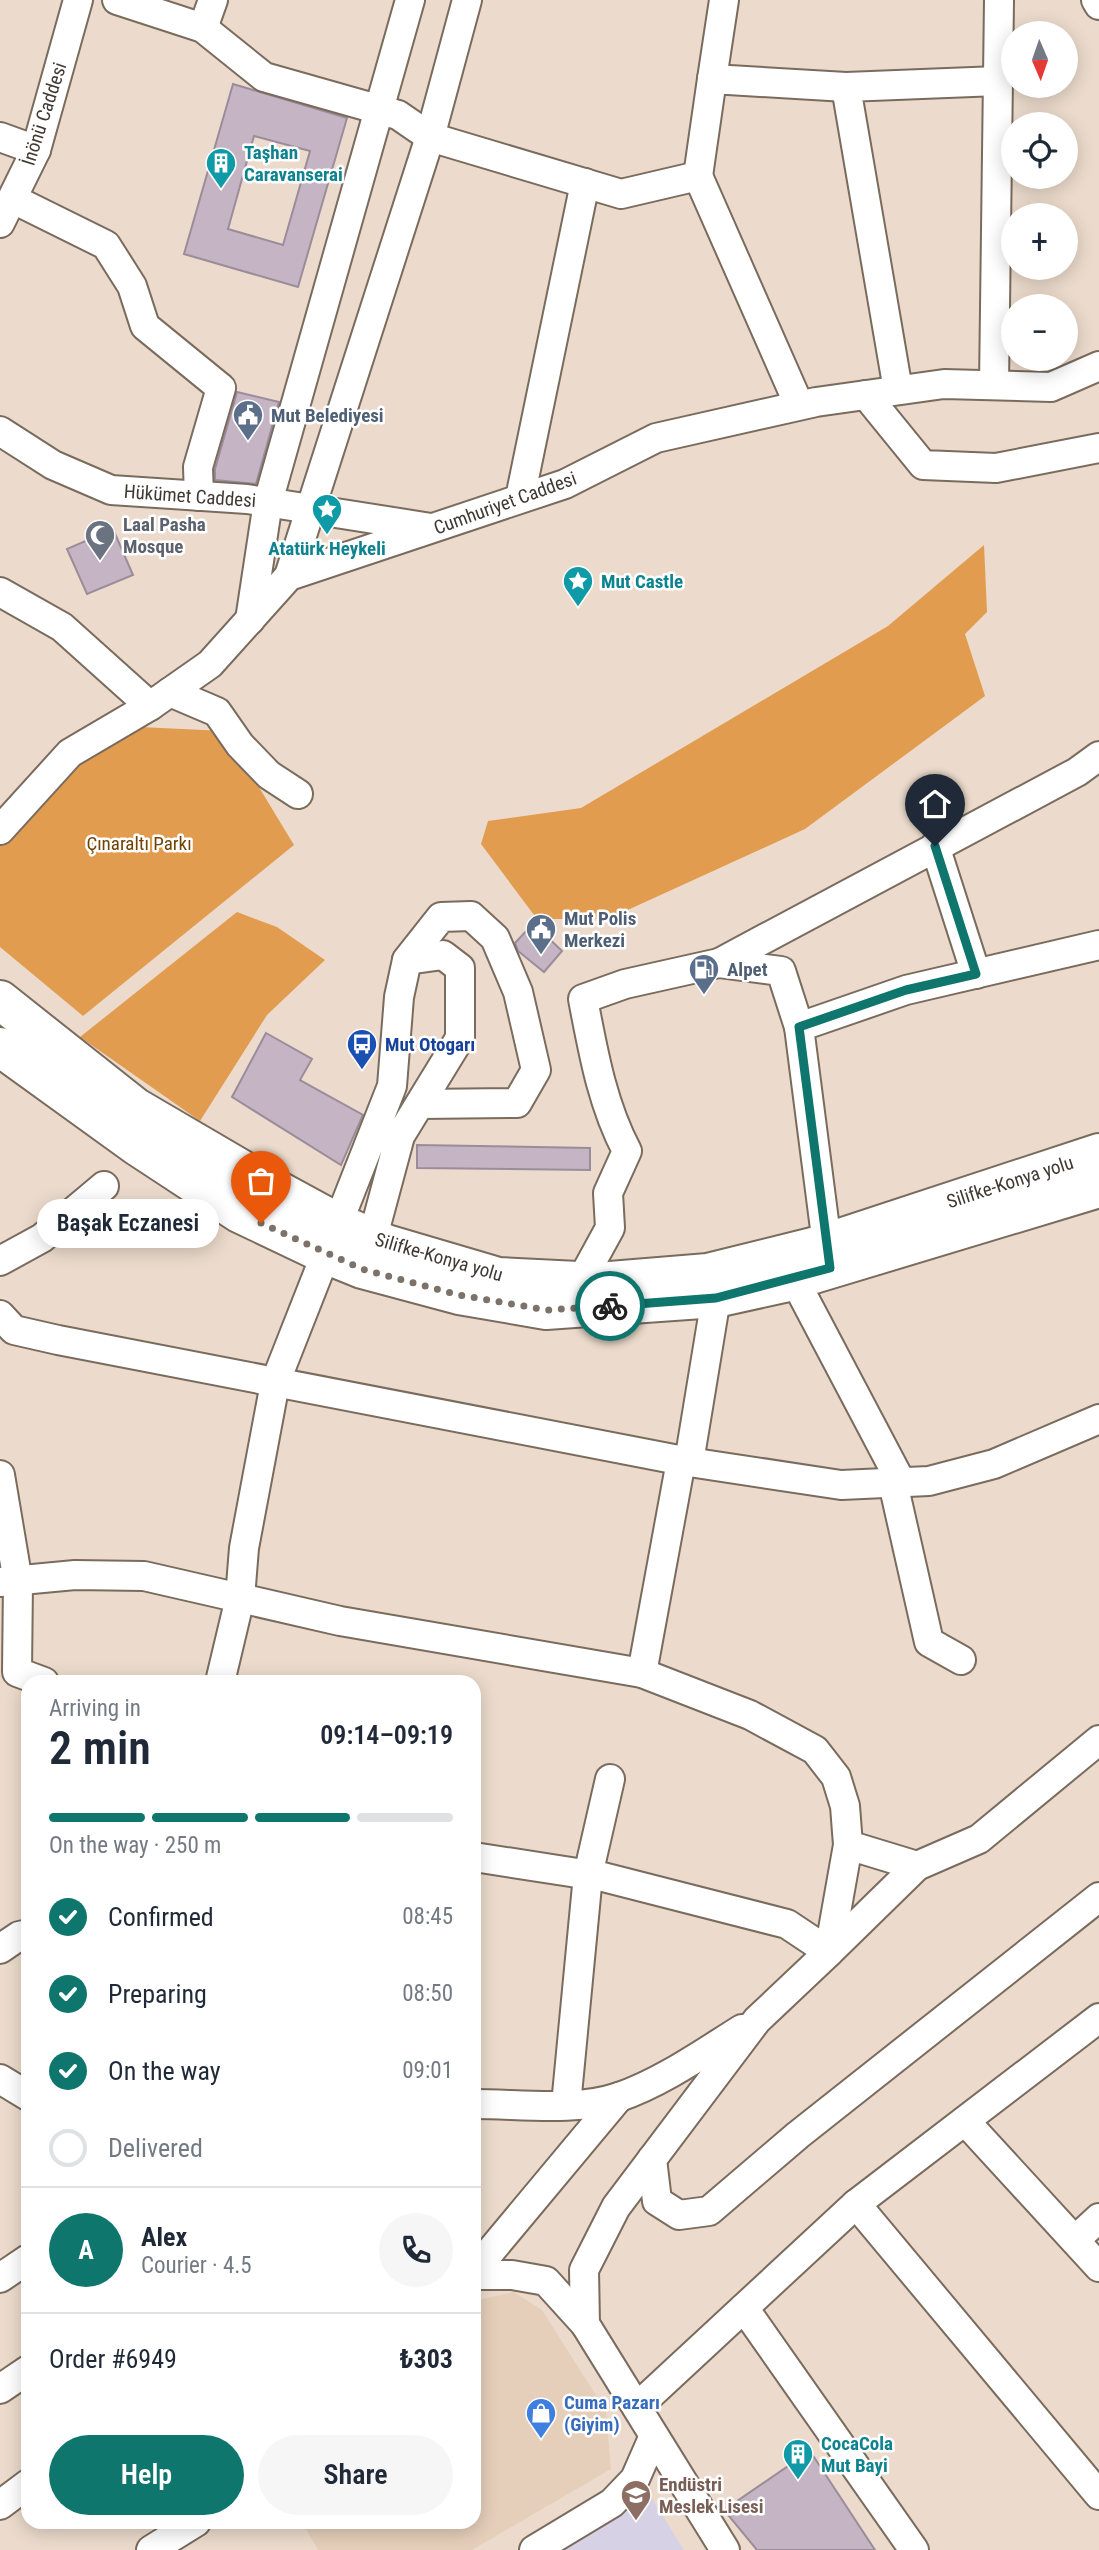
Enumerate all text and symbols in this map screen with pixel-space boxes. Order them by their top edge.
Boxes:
north arrow [1001,21,1078,98]
map controls [1001,21,1078,371]
street label: İnönü Caddesi [17,60,71,168]
button: locate [1001,112,1078,189]
place label: Taşhan Caravanserai [244,141,343,186]
building icon: Taşhan Caravanserai [204,146,238,190]
button: + [1001,203,1078,280]
button: − [1001,294,1078,371]
public building icon: Mut Belediyesi [231,398,265,442]
place label: Mut Belediyesi [271,404,384,427]
street label: Cumhuriyet Caddesi [431,467,579,539]
street label: Hükümet Caddesi [123,480,257,512]
place icon: Atatürk Heykeli [310,492,344,536]
place label: Laal Pasha Mosque [123,513,206,558]
mosque icon: Laal Pasha Mosque [83,518,117,562]
place label: Atatürk Heykeli [268,537,386,560]
place icon: Mut Castle [561,564,595,608]
place label: Mut Castle [601,570,683,593]
pin [905,774,965,846]
icon: home [916,785,954,823]
park label: Çınaraltı Parkı [86,832,192,855]
place label: Mut Polis Merkezi [564,907,636,952]
public building icon: Mut Polis Merkezi [524,912,558,956]
fuel station icon: Alpet [687,952,721,996]
place label: Alpet [727,958,768,981]
bus stop icon: Mut Otogarı [345,1027,379,1071]
place label: Mut Otogarı [385,1033,475,1056]
pin [231,1151,291,1223]
street label: Silifke-Konya yolu [944,1151,1076,1213]
icon: bag [242,1162,280,1200]
callout: Başak Eczanesi [37,1198,219,1248]
text: Başak Eczanesi [57,1210,199,1237]
street label: Silifke-Konya yolu [372,1228,506,1286]
courier [575,1271,645,1341]
icon: bike [591,1287,629,1325]
text: Arriving in [49,1695,141,1722]
text: 09:14–09:19 [320,1720,453,1750]
text: 2 min [49,1721,151,1775]
text: On the way · 250 m [49,1832,221,1859]
icon: check [49,1898,87,1936]
text: Confirmed [108,1902,214,1932]
text: 08:45 [402,1903,453,1930]
icon: check [49,1975,87,2013]
text: Preparing [108,1979,207,2009]
text: 08:50 [402,1980,453,2007]
icon: check [49,2052,87,2090]
text: On the way [108,2056,221,2086]
text: 09:01 [402,2057,453,2084]
text: Delivered [108,2133,203,2163]
button: phone [379,2213,453,2287]
text: Alex [141,2222,187,2252]
text: A [78,2235,94,2265]
text: Courier · 4.5 [141,2252,252,2279]
text: Order #6949 [49,2344,177,2374]
text: ₺303 [400,2344,453,2374]
place label: Cuma Pazarı (Giyim) [564,2391,660,2436]
shop icon: Cuma Pazarı (Giyim) [524,2396,558,2440]
place label: CocaCola Mut Bayi [821,2432,893,2477]
button: Help [49,2435,244,2515]
button: Share [258,2435,453,2515]
building icon: CocaCola Mut Bayi [781,2437,815,2481]
place label: Endüstri Meslek Lisesi [659,2473,763,2518]
school or university icon: Endüstri Meslek Lisesi [619,2478,653,2522]

